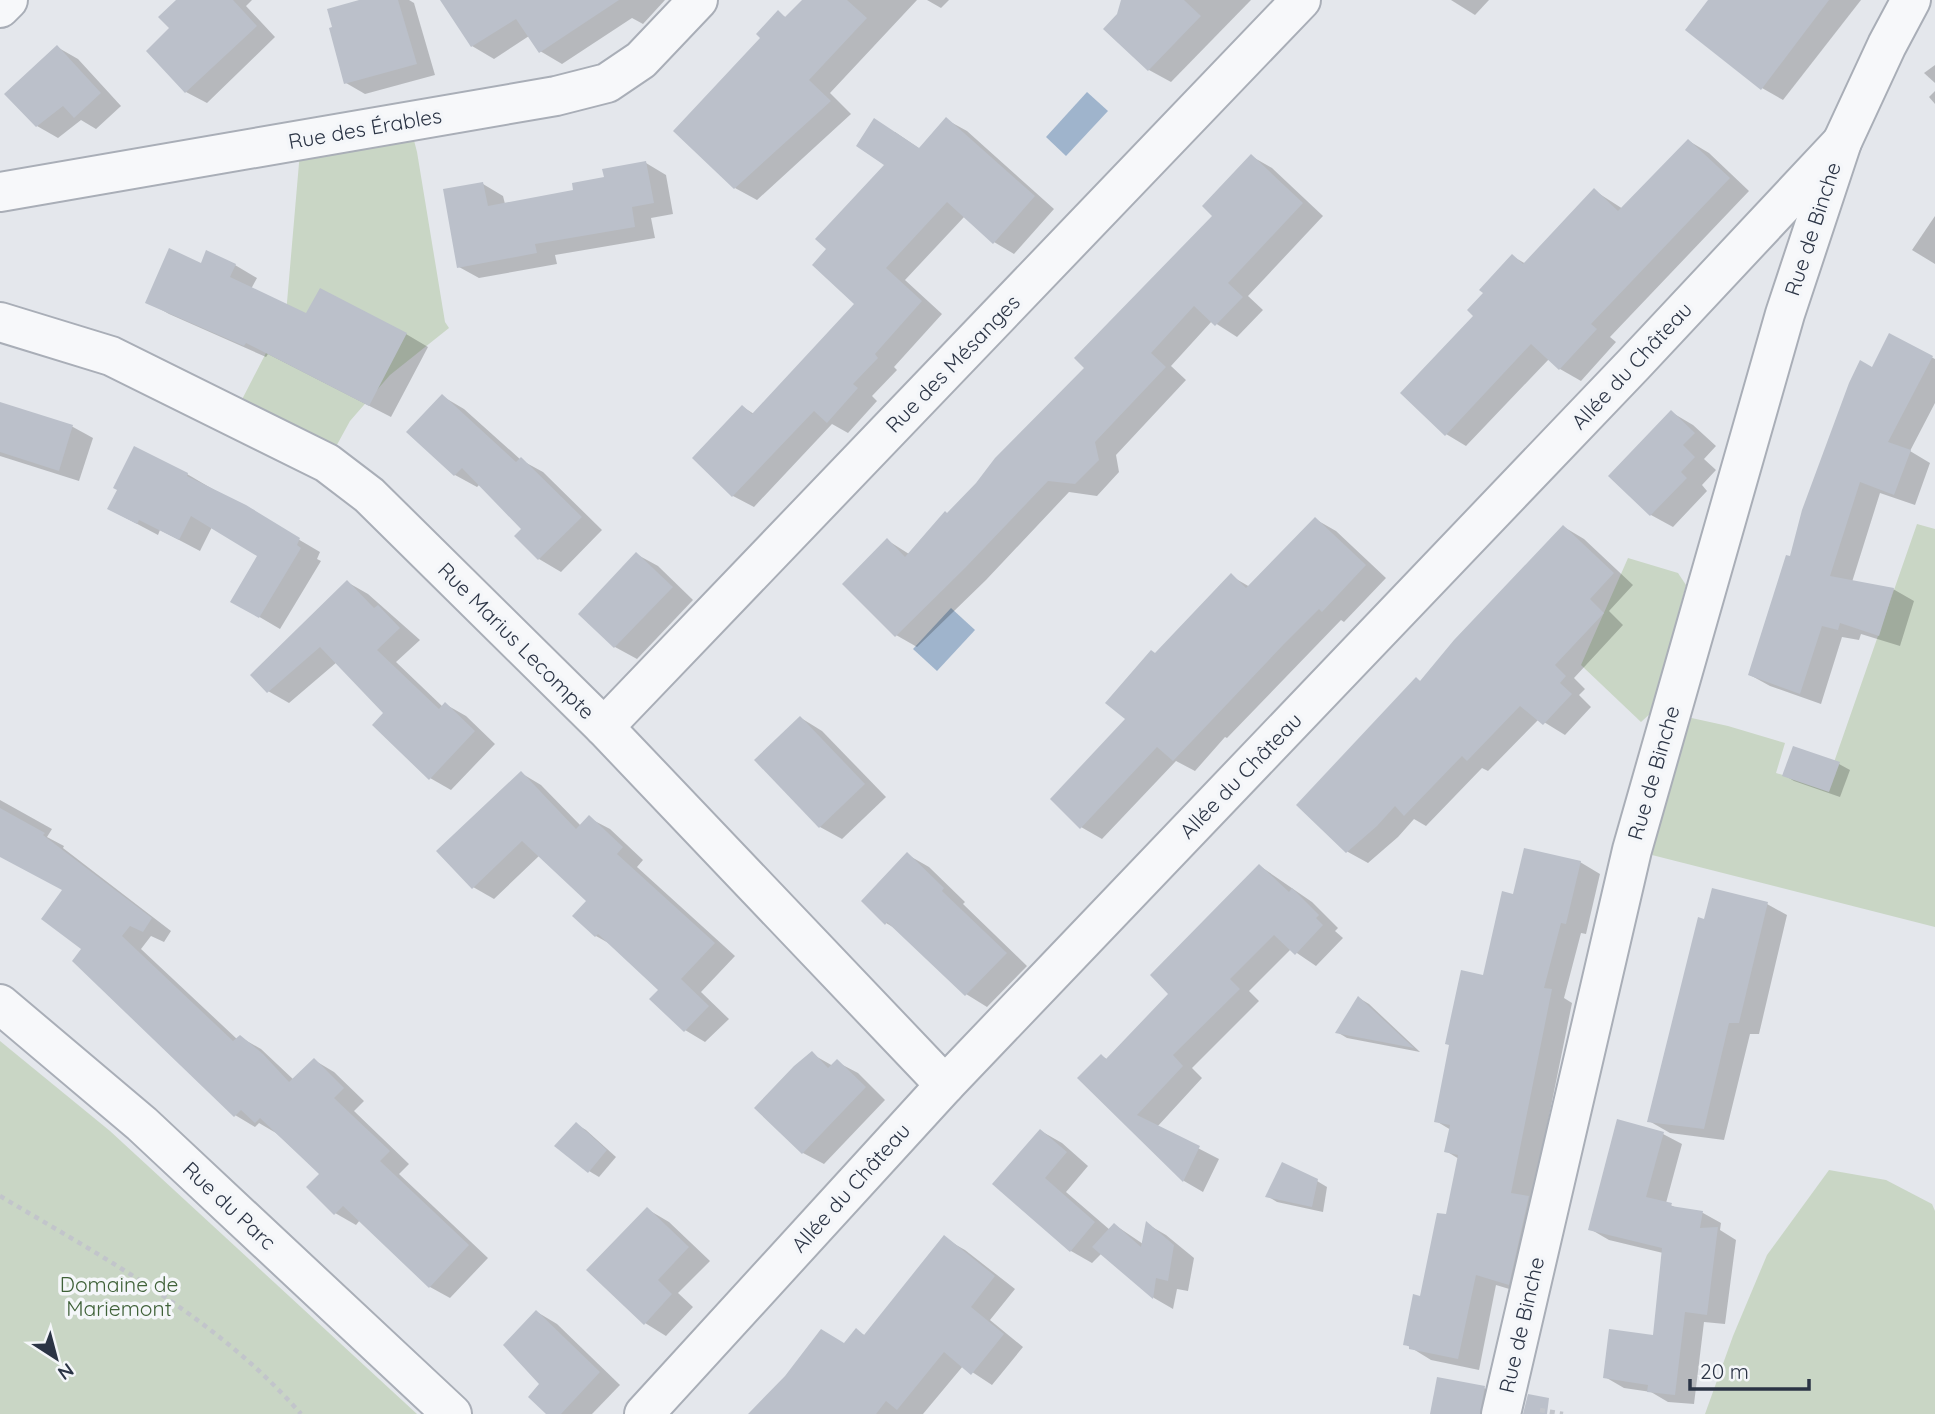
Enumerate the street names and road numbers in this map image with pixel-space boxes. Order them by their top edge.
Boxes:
street label: Rue des Érables [286,102,443,154]
street label: Rue de Binche [1778,159,1846,299]
street label: Rue des Mésanges [880,289,1025,438]
street label: Allée du Château [1565,296,1697,435]
street label: Rue Marius Lecompte [433,557,600,724]
street label: Rue de Binche [1621,702,1685,843]
street label: Allée du Château [1174,707,1307,844]
street label: Allée du Château [785,1117,915,1257]
street label: Rue du Parc [178,1156,282,1255]
street label: Rue de Binche [1493,1254,1549,1395]

